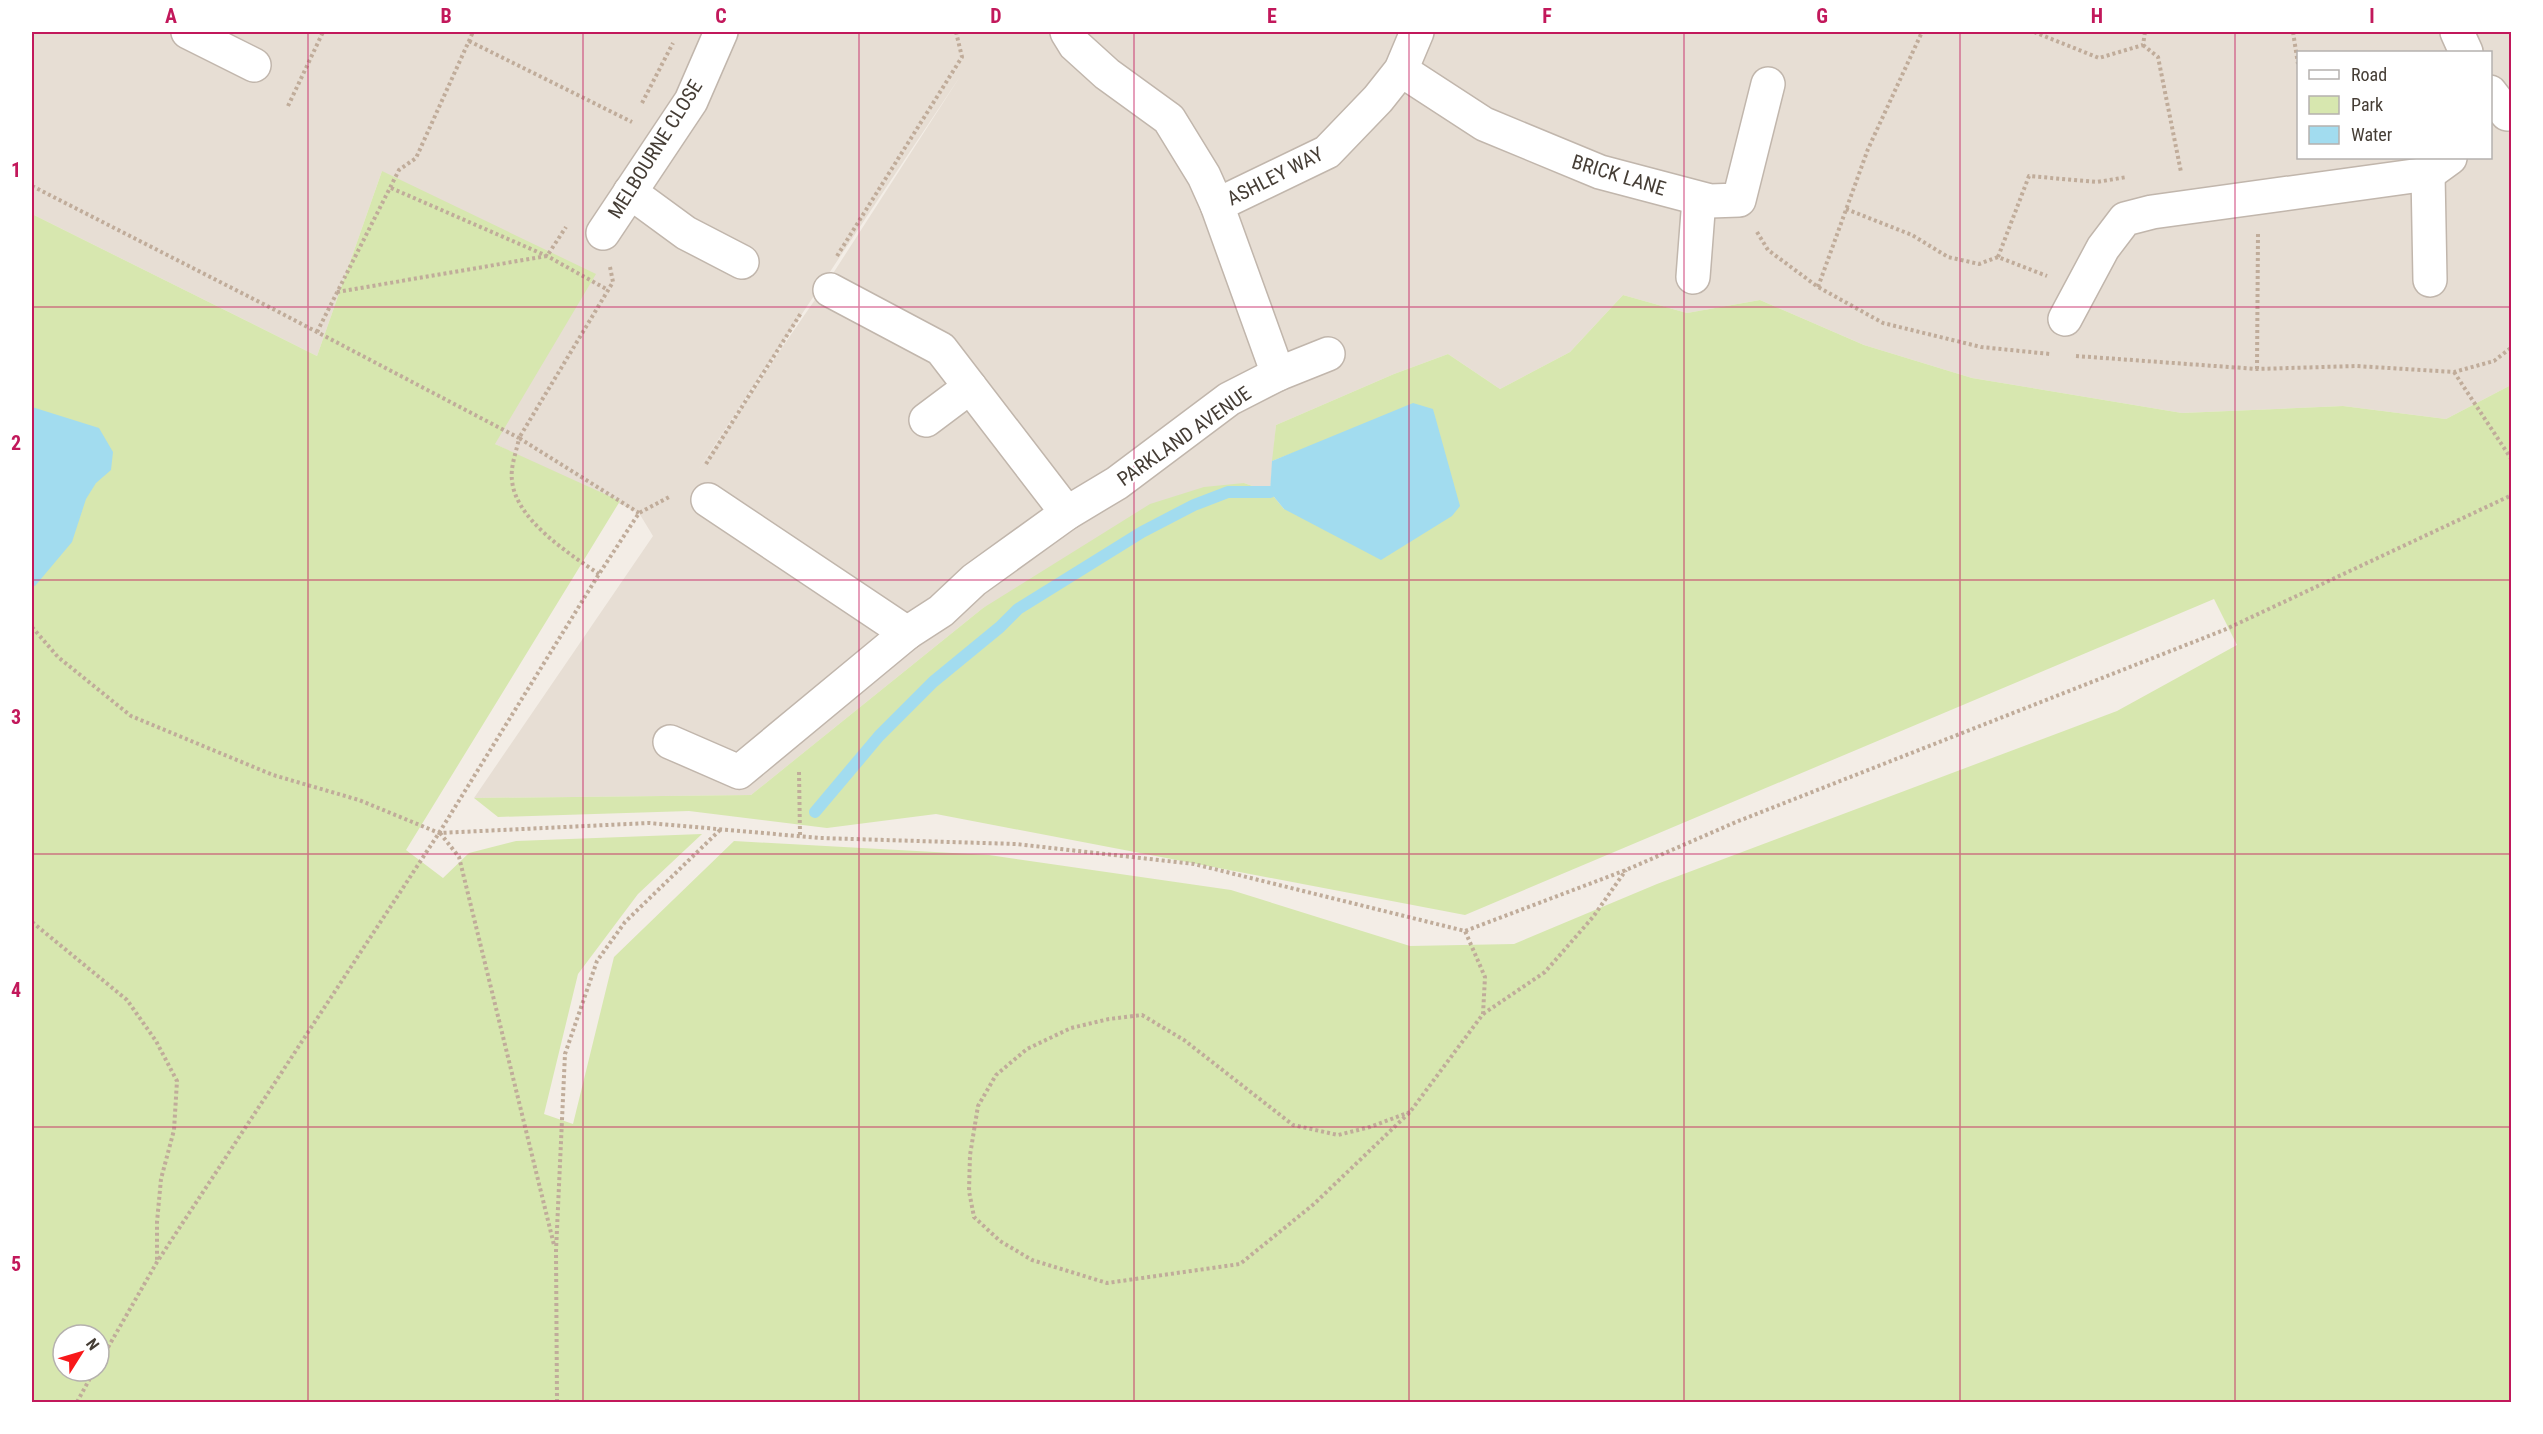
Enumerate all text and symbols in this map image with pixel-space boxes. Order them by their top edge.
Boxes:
text: A [165,4,177,28]
text: B [440,4,452,28]
text: C [715,4,727,28]
text: D [990,4,1002,28]
text: E [1267,4,1277,28]
text: F [1542,4,1552,28]
text: G [1816,4,1828,28]
text: H [2091,4,2103,28]
text: I [2369,4,2375,28]
legend [2297,51,2492,159]
text: Road [2351,64,2387,85]
street label: MELBOURNE CLOSE [603,75,707,223]
text: Park [2351,94,2383,115]
text: Water [2351,124,2393,145]
street label: ASHLEY WAY [1223,141,1328,210]
street label: BRICK LANE [1569,149,1669,201]
text: 1 [11,158,21,182]
street label: PARKLAND AVENUE [1112,381,1256,491]
text: 2 [11,431,21,455]
text: 3 [11,705,21,729]
text: 4 [11,978,21,1002]
text: 5 [11,1252,21,1276]
north arrow [51,1323,111,1383]
text: N [82,1335,103,1354]

